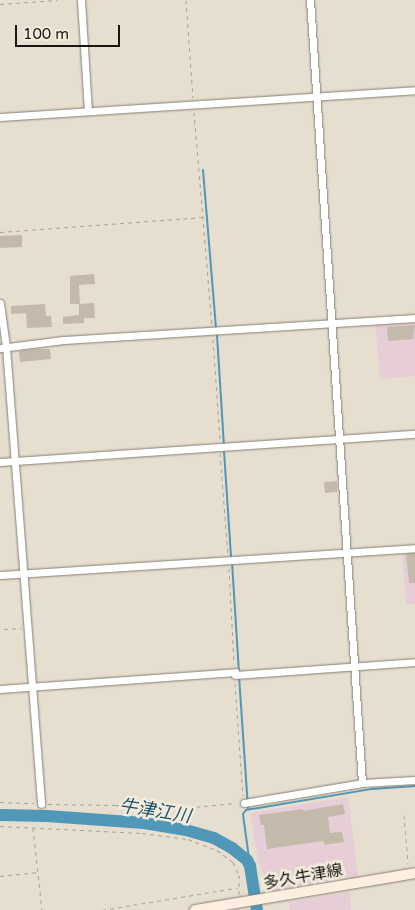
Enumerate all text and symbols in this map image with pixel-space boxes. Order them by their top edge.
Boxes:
scale bar [18,15,122,47]
text: 100 m [23,25,69,43]
water label: 牛津江川 [118,795,192,827]
street label: 多久牛津線 [262,861,344,893]

